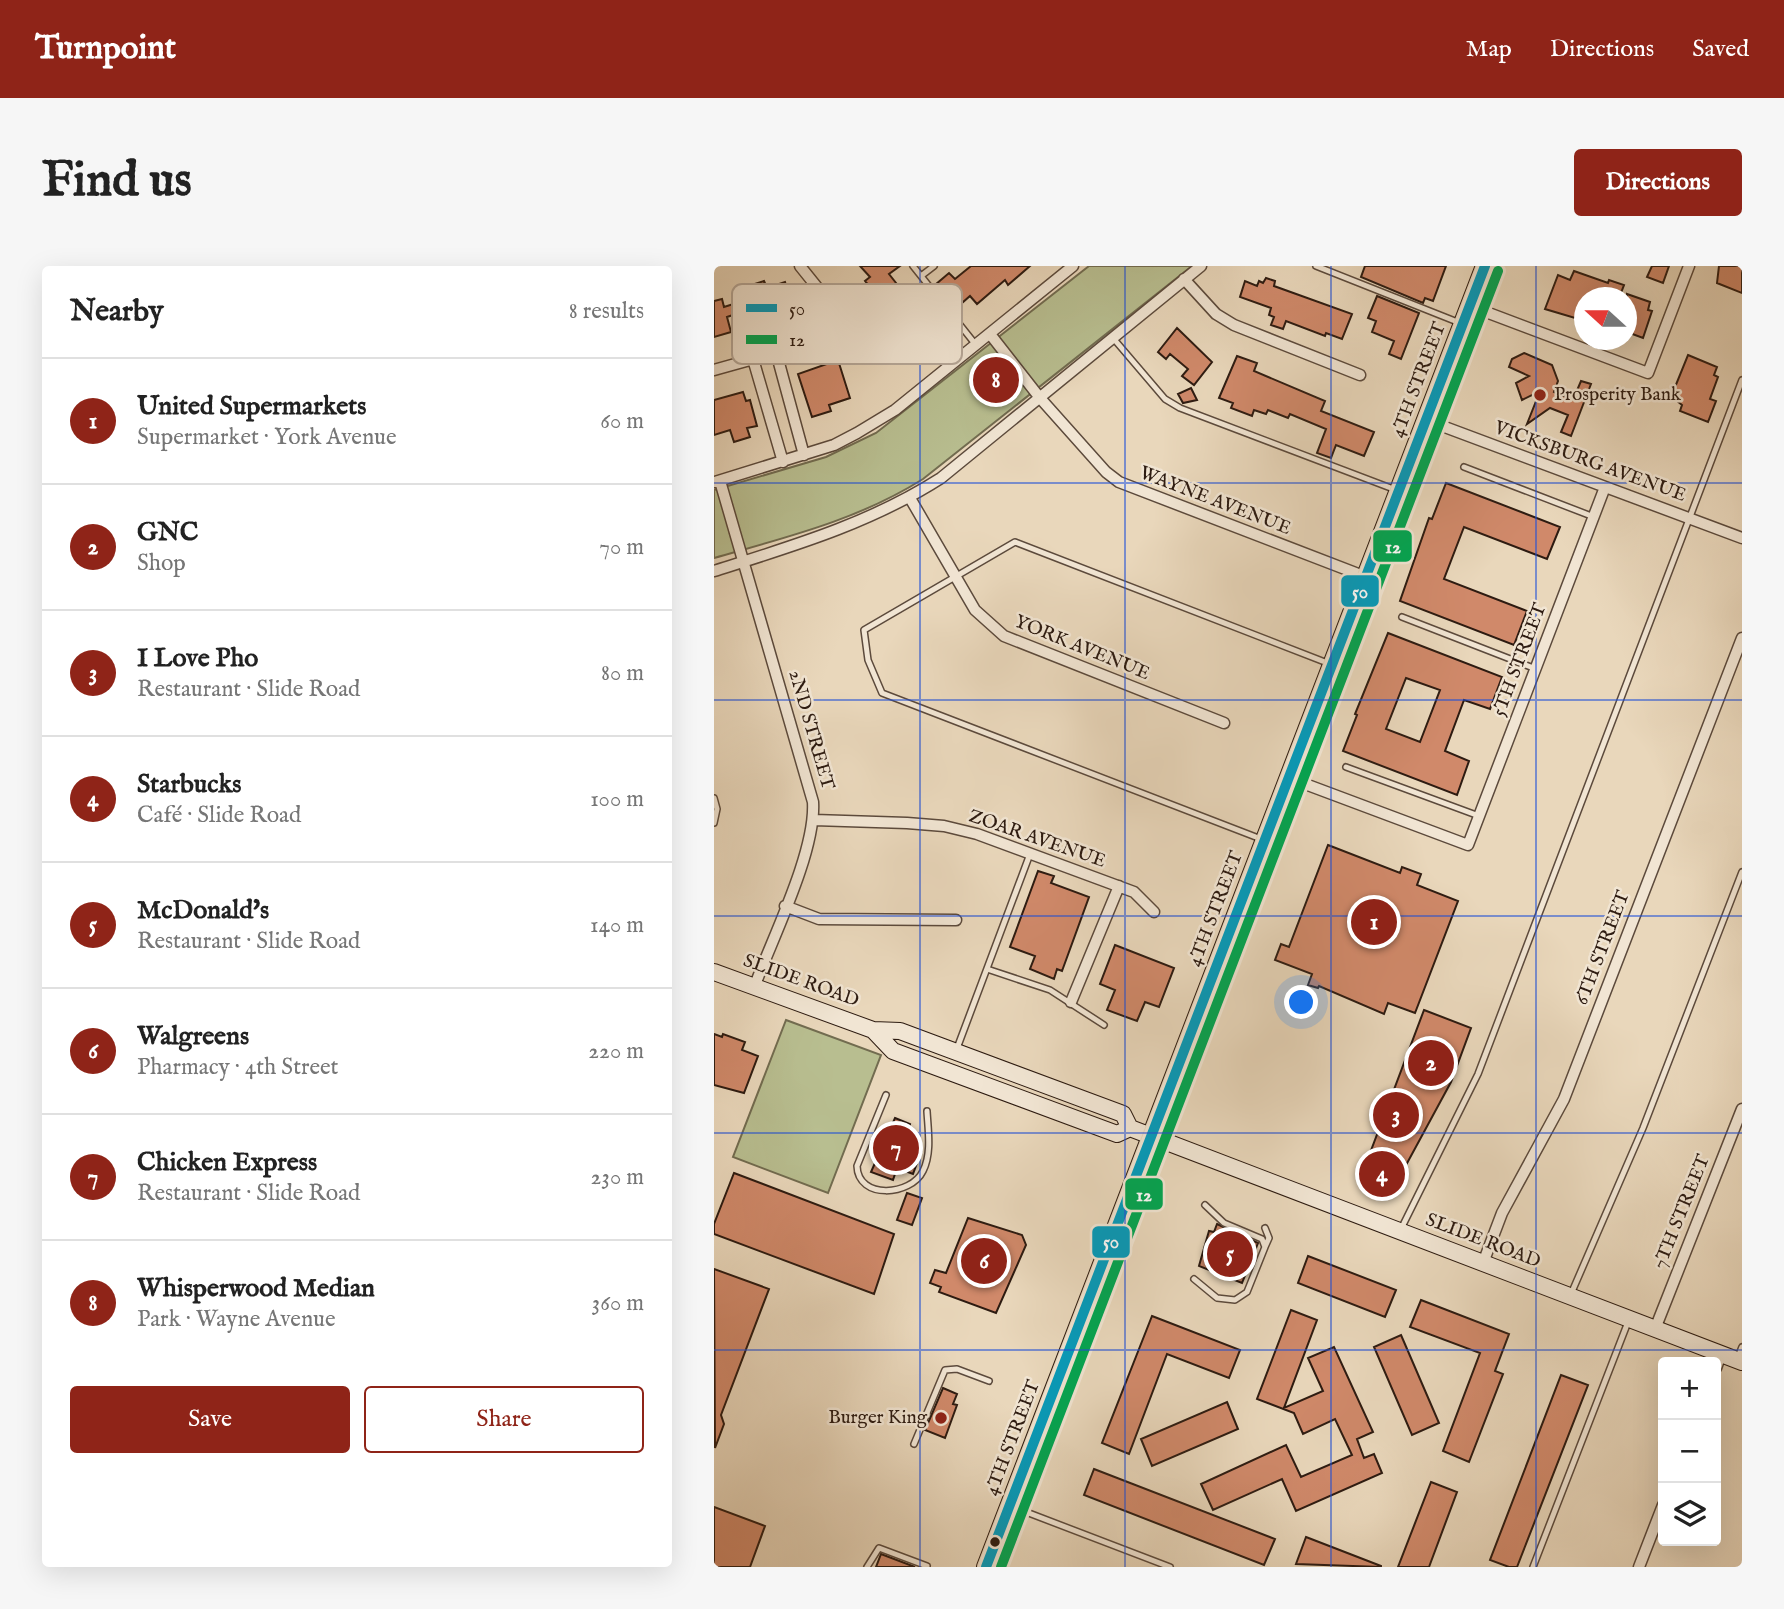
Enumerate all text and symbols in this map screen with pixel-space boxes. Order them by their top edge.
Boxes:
text: Turnpoint [35,28,176,70]
text: Map [1466,34,1512,65]
text: Directions [1550,34,1654,65]
text: Saved [1692,34,1749,65]
button: Directions [1574,149,1742,216]
text: Find us [42,151,192,213]
legend [732,284,962,364]
north arrow [1574,287,1637,350]
text: Nearby [70,293,163,331]
text: 8 results [569,297,644,326]
text: 50 [789,298,805,322]
street label: 4TH STREET [1386,319,1452,441]
text: 12 [789,329,805,353]
pin: 8 [973,354,1019,406]
place label: Prosperity Bank [1554,383,1682,407]
marker: Prosperity Bank [1532,387,1548,403]
text: United Supermarkets [137,390,366,423]
text: 1 [89,407,97,436]
text: 60 m [600,407,644,436]
street label: VICKSBURG AVENUE [1490,416,1689,508]
text: Supermarket · York Avenue [137,423,397,452]
street label: WAYNE AVENUE [1136,461,1294,541]
text: GNC [137,516,198,549]
line badge: 12 [1372,529,1413,563]
text: 2 [88,533,98,562]
text: 70 m [599,533,644,562]
text: 12 [1385,536,1401,560]
text: Shop [137,549,186,578]
line badge: 50 [1340,574,1380,608]
text: 50 [1352,581,1368,605]
street label: 5TH STREET [1487,600,1553,720]
street label: YORK AVENUE [1011,610,1153,686]
text: I Love Pho [137,642,258,675]
text: 3 [89,659,97,688]
text: 80 m [601,659,644,688]
street label: 2ND STREET [783,668,840,793]
text: Restaurant · Slide Road [137,675,360,704]
text: Starbucks [137,768,242,801]
text: 4 [87,785,99,814]
text: 100 m [590,785,644,814]
text: Café · Slide Road [137,801,301,830]
street label: ZOAR AVENUE [965,804,1109,874]
street label: 4TH STREET [1183,848,1249,970]
street label: 6TH STREET [1570,887,1636,1009]
text: McDonald's [137,894,269,927]
pin: 1 [1351,896,1397,948]
text: 5 [89,911,97,940]
text: 140 m [590,911,644,940]
text: Restaurant · Slide Road [137,927,360,956]
street label: SLIDE ROAD [740,949,862,1013]
your location [1284,985,1318,1019]
text: Walgreens [137,1020,249,1053]
text: 6 [88,1037,98,1066]
text: 220 m [588,1037,644,1066]
pin: 2 [1408,1037,1454,1089]
text: Pharmacy · 4th Street [137,1053,339,1082]
pin: 3 [1373,1089,1419,1141]
pin: 7 [873,1122,919,1174]
text: Chicken Express [137,1146,317,1179]
pin: 4 [1359,1148,1405,1200]
street label: 7TH STREET [1648,1151,1716,1273]
text: 7 [88,1163,98,1192]
text: 230 m [591,1163,644,1192]
line badge: 12 [1124,1177,1164,1211]
text: Restaurant · Slide Road [137,1179,360,1208]
text: 12 [1136,1184,1152,1208]
street label: SLIDE ROAD [1422,1208,1544,1274]
line badge: 50 [1091,1225,1131,1259]
pin: 5 [1207,1228,1253,1280]
text: 50 [1103,1231,1119,1255]
pin: 6 [961,1235,1007,1287]
text: Whisperwood Median [137,1272,375,1305]
text: 8 [88,1289,98,1318]
text: 360 m [592,1289,644,1318]
text: Park · Wayne Avenue [137,1305,336,1334]
map controls [1658,1357,1721,1546]
button: + [1658,1357,1721,1420]
street label: 4TH STREET [980,1377,1046,1499]
button: Save [70,1386,350,1453]
button: Share [364,1386,644,1453]
place label: Burger King [828,1406,928,1430]
marker: Burger King [933,1410,949,1426]
button: − [1658,1420,1721,1483]
button: layers [1658,1483,1721,1546]
unlabelled marker [988,1535,1002,1549]

